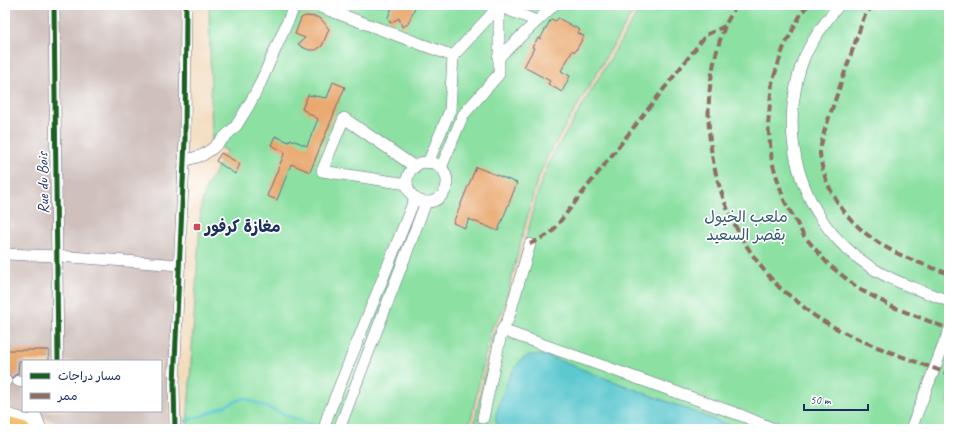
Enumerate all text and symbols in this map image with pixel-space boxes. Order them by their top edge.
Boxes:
street label: Rue du Bois [32,150,54,214]
park label: ملعب الخيول بقصر السعيد [704,207,788,245]
place label: مغازة كرفور [203,217,280,237]
marker: مغازة كرفور [192,222,202,232]
legend [22,360,162,412]
text: مسار دراجات [58,368,121,384]
scale bar [804,386,868,412]
text: ممر [57,388,77,404]
text: 50 m [810,392,832,408]

